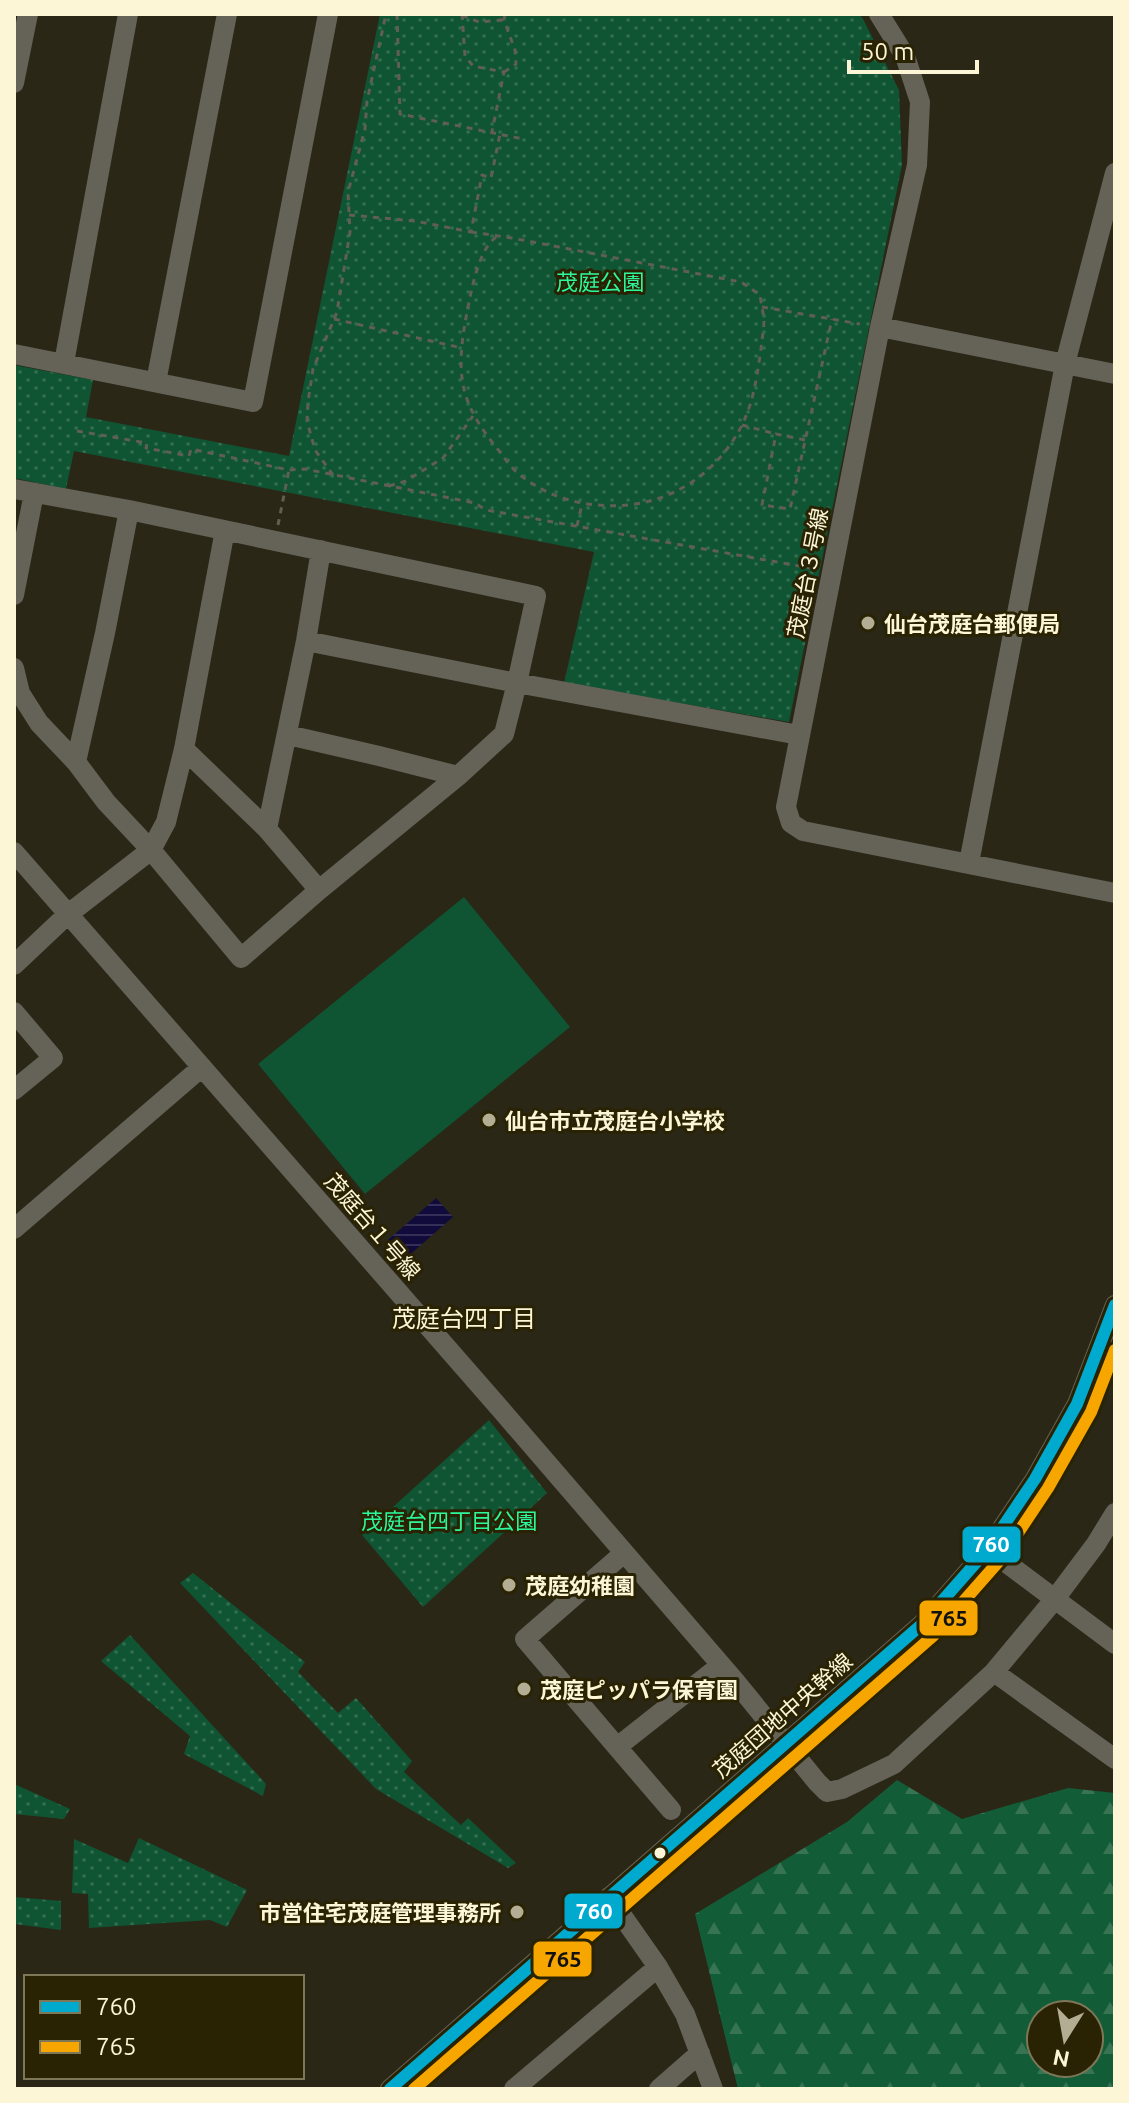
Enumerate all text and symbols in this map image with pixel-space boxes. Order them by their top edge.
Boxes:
scale bar [849,24,977,74]
text: 50 m [861,38,914,65]
park label: 茂庭公園 [556,269,644,294]
street label: 茂庭台３号線 [782,506,832,640]
place label: 仙台茂庭台郵便局 [884,611,1060,636]
marker: 仙台茂庭台郵便局 [859,614,877,632]
place label: 仙台市立茂庭台小学校 [505,1108,725,1133]
marker: 仙台市立茂庭台小学校 [480,1111,498,1129]
street label: 茂庭台１号線 [320,1168,426,1284]
district label: 茂庭台四丁目 [392,1305,536,1332]
park label: 茂庭台四丁目公園 [361,1508,537,1533]
line badge: 760 [961,1525,1022,1564]
text: 760 [972,1531,1010,1556]
place label: 茂庭幼稚園 [525,1573,635,1598]
marker: 茂庭幼稚園 [500,1576,518,1594]
line badge: 765 [918,1599,979,1637]
text: 765 [930,1605,968,1630]
street label: 茂庭団地中央幹線 [707,1648,857,1782]
place label: 茂庭ピッパラ保育園 [540,1677,738,1702]
marker: 茂庭ピッパラ保育園 [515,1680,533,1698]
unlabelled marker [652,1845,668,1861]
line badge: 760 [563,1892,624,1930]
text: 760 [575,1898,613,1923]
place label: 市営住宅茂庭管理事務所 [259,1900,501,1925]
marker: 市営住宅茂庭管理事務所 [508,1903,526,1921]
line badge: 765 [532,1940,593,1978]
text: 765 [544,1946,582,1971]
legend [24,1975,304,2079]
text: 760 [96,1993,137,2020]
north arrow [1025,1999,1105,2079]
text: 765 [96,2033,137,2060]
text: N [1051,2045,1072,2073]

